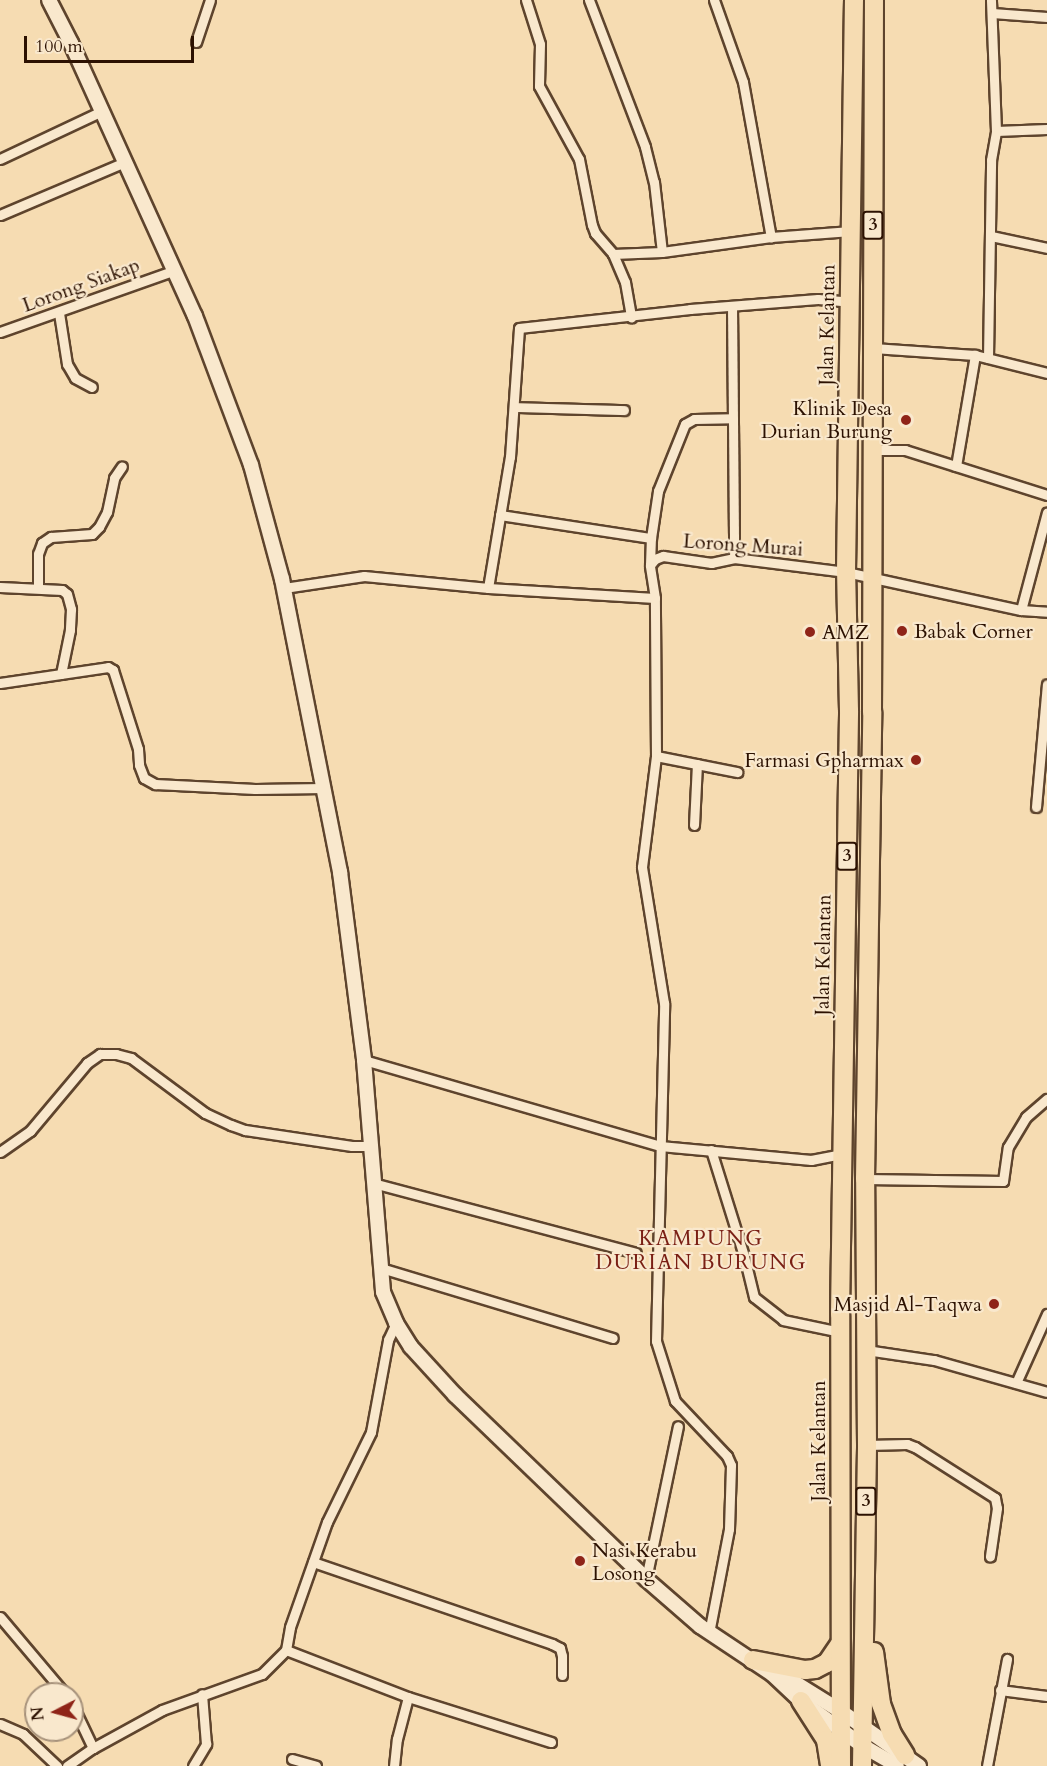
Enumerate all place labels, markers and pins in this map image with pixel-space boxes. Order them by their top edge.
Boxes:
place label: Klinik Desa Durian Burung [761,396,892,443]
marker: Klinik Desa Durian Burung [897,411,915,429]
place label: Babak Corner [914,619,1033,643]
place label: AMZ [822,620,869,644]
marker: Babak Corner [895,624,909,638]
marker: AMZ [803,625,817,639]
place label: Farmasi Gpharmax [745,748,904,772]
marker: Farmasi Gpharmax [909,753,923,767]
place label: Masjid Al-Taqwa [834,1292,982,1316]
marker: Masjid Al-Taqwa [987,1297,1001,1311]
place label: Nasi Kerabu Losong [592,1538,697,1585]
marker: Nasi Kerabu Losong [573,1554,587,1568]

